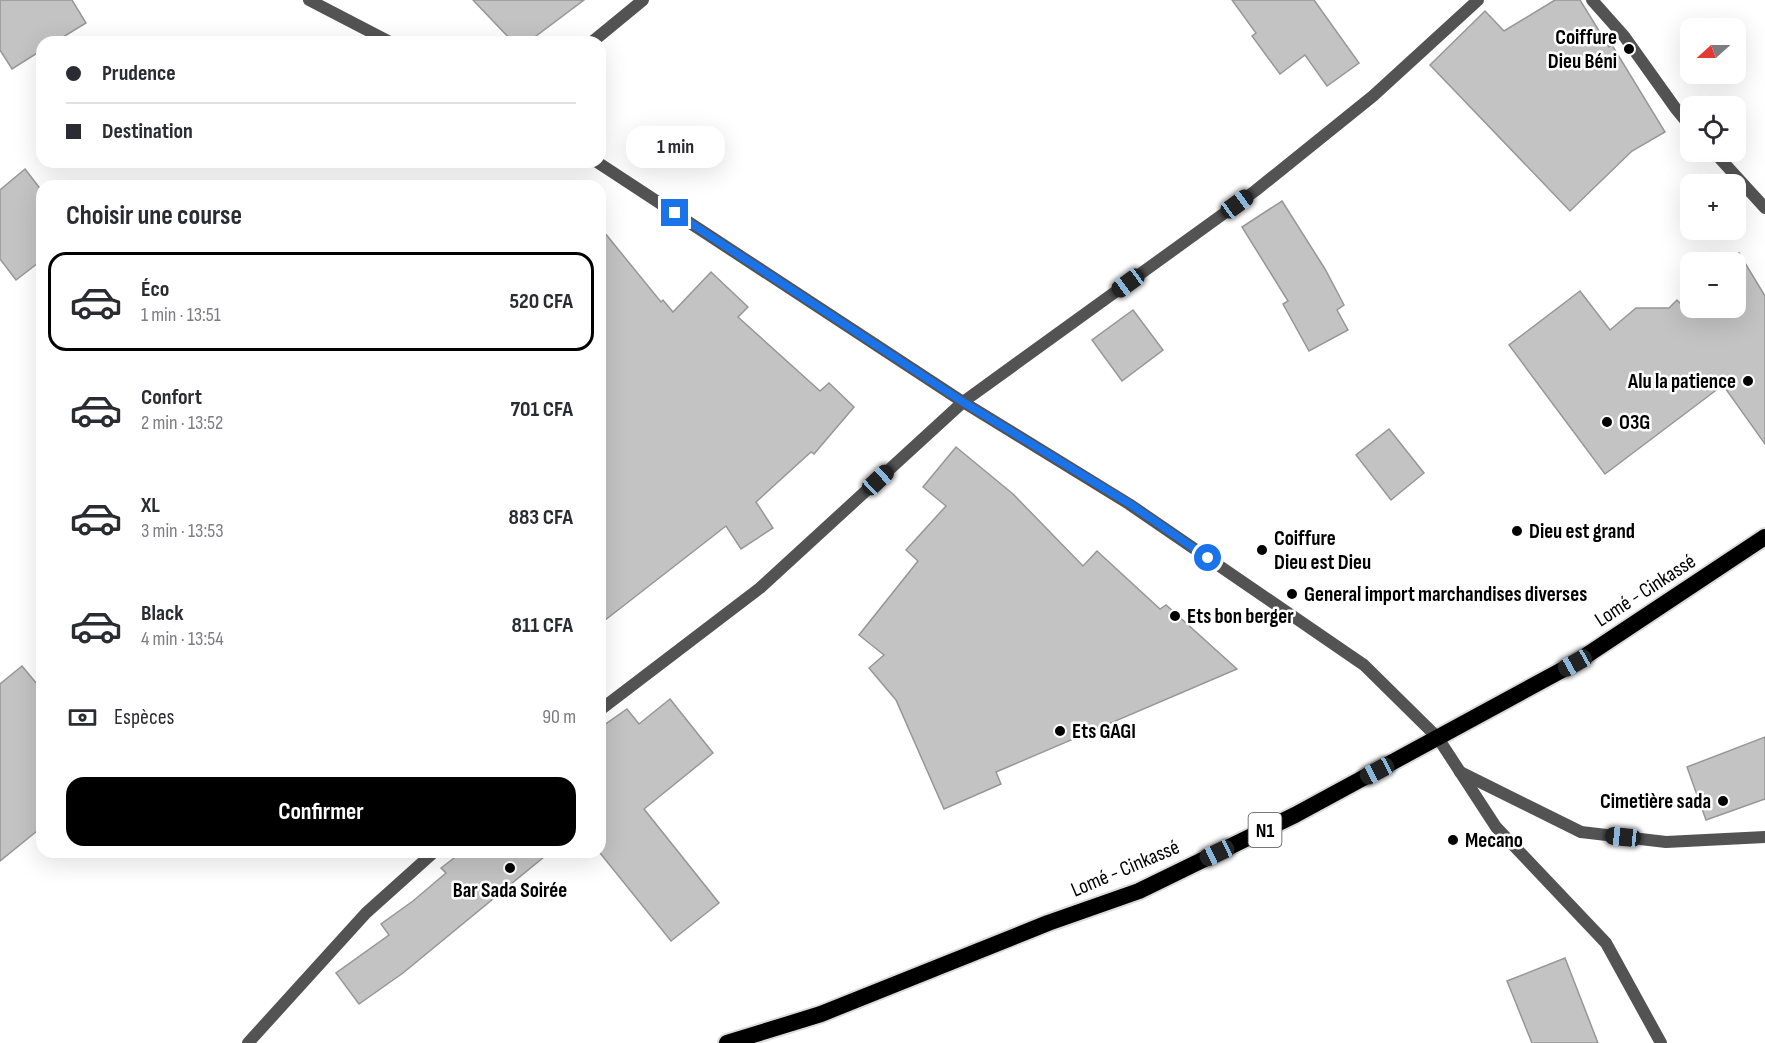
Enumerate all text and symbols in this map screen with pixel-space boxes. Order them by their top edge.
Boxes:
north arrow [1680,18,1746,84]
map controls [1680,18,1746,318]
place label: Coiffure Dieu Béni [1548,25,1617,74]
marker: Coiffure Dieu Béni [1622,42,1636,56]
text: Prudence [102,60,176,87]
button: locate [1680,96,1746,162]
text: Destination [102,118,193,145]
callout: 1 min [626,126,724,168]
text: 1 min [657,135,694,159]
button: + [1680,174,1746,240]
car [1217,186,1257,222]
route end [661,199,688,226]
text: Choisir une course [66,200,242,232]
button: − [1680,252,1746,318]
car [1108,265,1148,301]
icon: car [69,275,123,329]
text: Éco [141,276,169,303]
text: 520 CFA [509,288,573,315]
text: 1 min · 13:51 [141,303,221,327]
place label: Alu la patience [1627,369,1736,394]
marker: Alu la patience [1741,374,1755,388]
icon: car [69,383,123,437]
text: Confort [141,384,202,411]
text: 701 CFA [511,396,573,423]
place label: O3G [1619,410,1650,435]
text: 2 min · 13:52 [141,411,223,435]
marker: O3G [1600,415,1614,429]
car [859,461,897,499]
icon: car [69,491,123,545]
text: XL [141,492,160,519]
text: 883 CFA [509,504,573,531]
text: 3 min · 13:53 [141,519,224,543]
place label: Dieu est grand [1529,519,1635,544]
marker: Dieu est grand [1510,524,1524,538]
place label: Coiffure Dieu est Dieu [1274,526,1371,575]
marker: Coiffure Dieu est Dieu [1255,543,1269,557]
route start [1194,544,1221,571]
street label: Lomé - Cinkassé [1590,549,1700,632]
place label: General import marchandises diverses [1304,582,1587,607]
marker: General import marchandises diverses [1285,587,1299,601]
icon: car [69,599,123,653]
text: Black [141,600,183,627]
place label: Ets bon berger [1187,604,1294,629]
marker: Ets bon berger [1168,609,1182,623]
text: 811 CFA [512,612,573,639]
text: 4 min · 13:54 [141,627,224,651]
car [1555,646,1595,680]
icon: cash [66,701,99,734]
text: Espèces [114,704,174,731]
text: 90 m [542,705,576,729]
place label: Ets GAGI [1072,719,1136,744]
marker: Ets GAGI [1053,724,1067,738]
car [1357,755,1397,787]
button: Confirmer [66,777,576,846]
place label: Cimetière sada [1600,789,1711,814]
marker: Cimetière sada [1716,794,1730,808]
road number: N1 [1248,813,1282,847]
car [1604,826,1642,848]
place label: Mecano [1465,828,1523,853]
marker: Mecano [1446,833,1460,847]
street label: Lomé - Cinkassé [1067,834,1183,902]
car [1197,837,1237,869]
marker: Bar Sada Soirée [503,861,517,875]
place label: Bar Sada Soirée [453,878,567,903]

